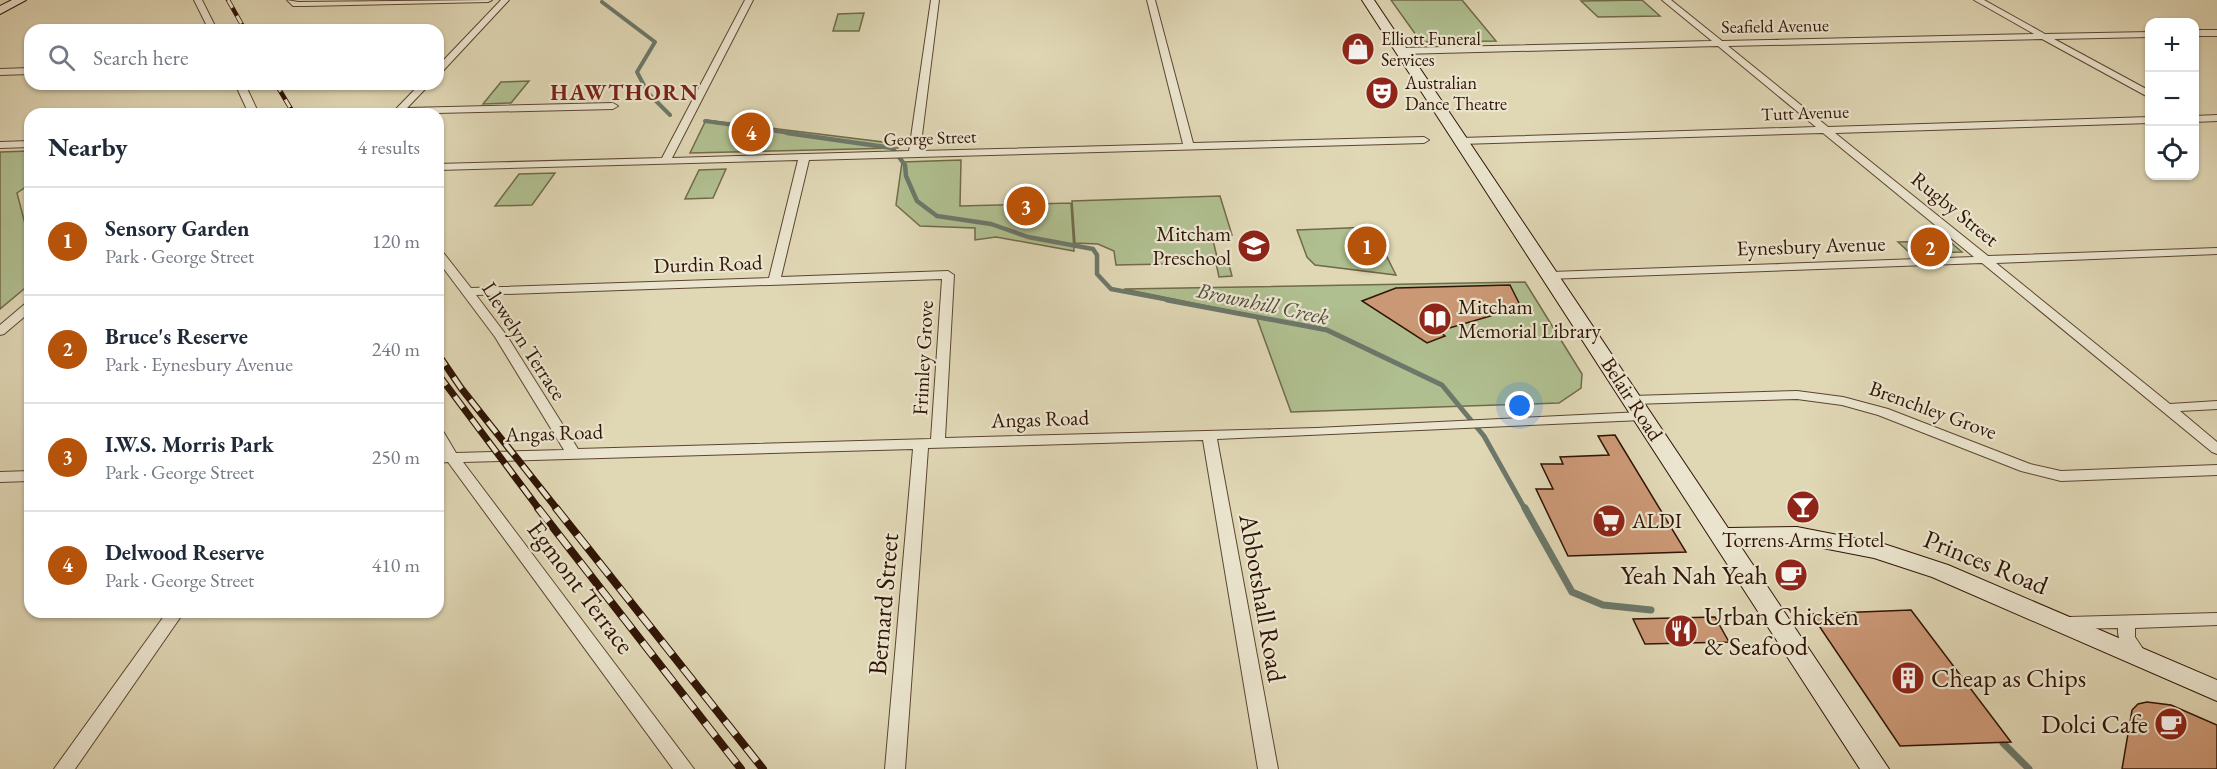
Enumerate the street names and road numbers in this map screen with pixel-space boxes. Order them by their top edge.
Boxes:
street label: Seafield Avenue [1721,13,1829,38]
street label: Tutt Avenue [1761,99,1849,126]
street label: George Street [883,124,977,151]
street label: Rugby Street [1906,165,2005,252]
street label: Eynesbury Avenue [1736,229,1886,262]
street label: Durdin Road [653,248,763,279]
street label: Llewelyn Terrace [476,276,573,405]
street label: Frimley Grove [906,300,939,416]
street label: Belair Road [1595,352,1670,446]
street label: Brenchley Grove [1866,374,2001,445]
street label: Angas Road [990,403,1090,434]
street label: Angas Road [504,417,604,448]
street label: Abbotshall Road [1231,510,1295,686]
street label: Egmont Terrace [520,513,642,661]
street label: Princes Road [1919,522,2054,603]
street label: Bernard Street [860,532,906,676]

